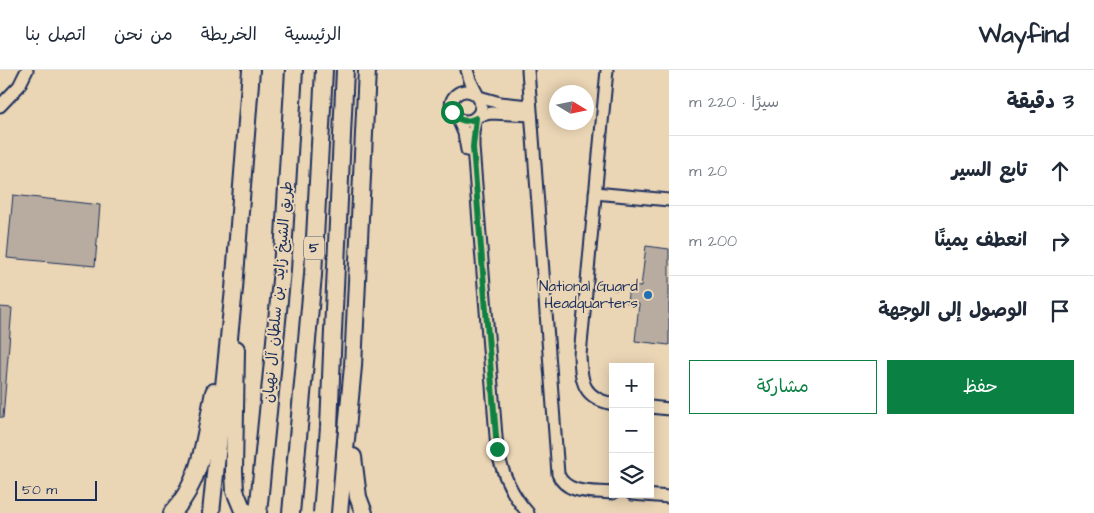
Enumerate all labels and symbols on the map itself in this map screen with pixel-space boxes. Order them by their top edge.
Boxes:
north arrow [549,85,594,130]
route start [441,101,464,124]
street label: طريق الشيخ زايد بن سلطان آل نهيان [258,180,298,404]
road number: 5 [304,237,324,260]
place label: National Guard Headquarters [539,276,638,314]
marker: National Guard Headquarters [642,289,654,301]
route end [486,438,509,461]
scale bar [15,478,98,501]

